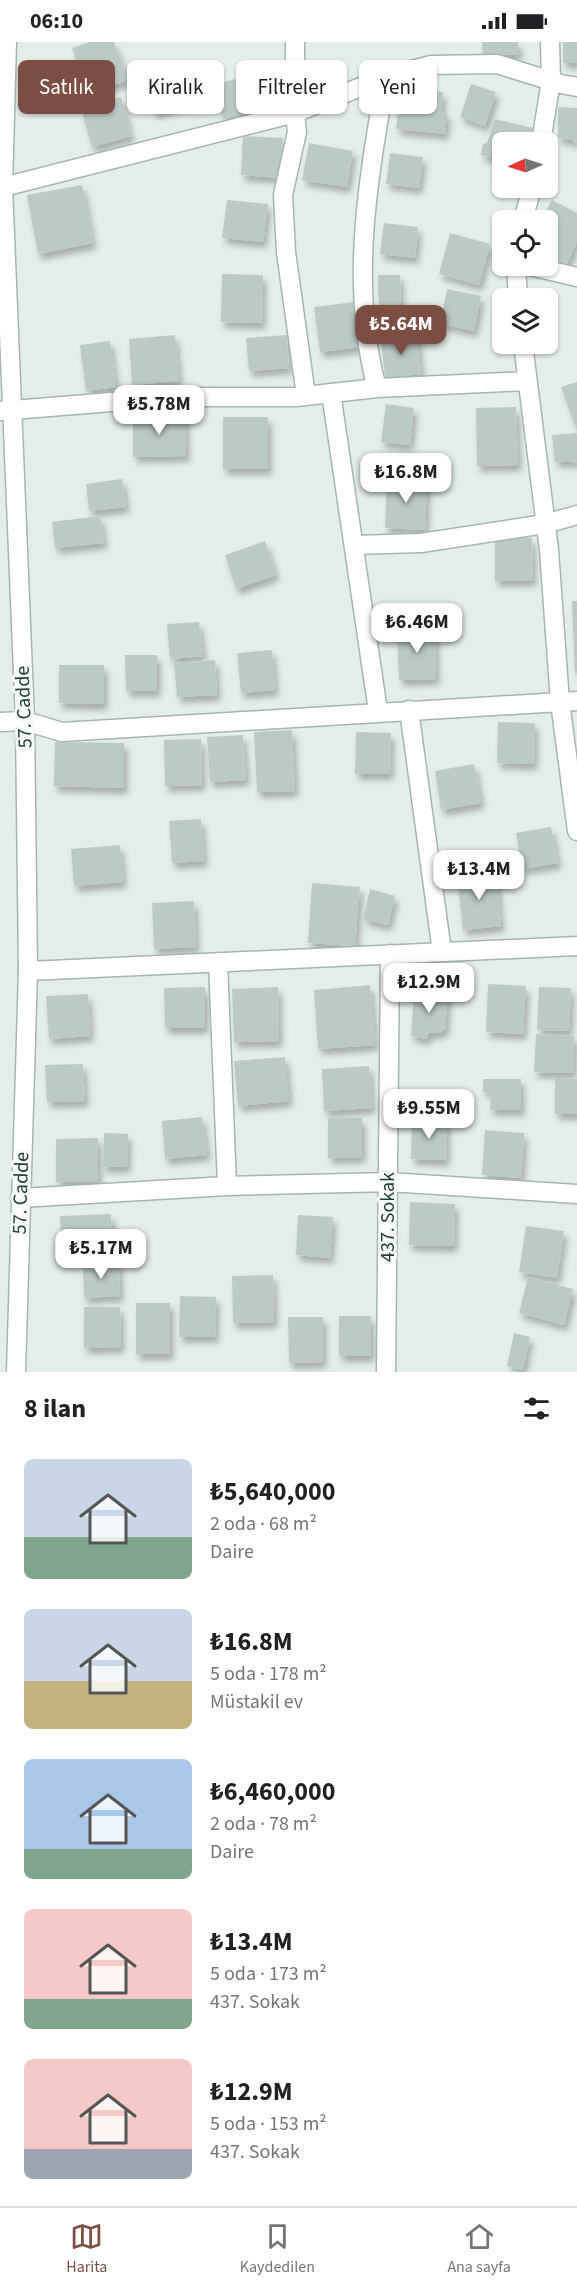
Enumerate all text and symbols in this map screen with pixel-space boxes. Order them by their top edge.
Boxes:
text: 06:10 [30,5,83,37]
chip: Satılık [18,60,115,114]
chip: Kiralık [127,60,224,114]
chip: Filtreler [236,60,347,114]
chip: Yeni [359,60,437,114]
north arrow [492,132,558,198]
map controls [492,132,558,354]
button: locate [492,210,558,276]
button: layers [492,288,558,354]
pin: ₺5.64M [352,305,450,356]
text: ₺5.64M [369,310,433,338]
pin: ₺5.78M [110,385,208,436]
text: ₺5.78M [127,390,191,418]
pin: ₺16.8M [357,453,455,504]
text: ₺16.8M [374,458,438,486]
pin: ₺6.46M [368,603,466,654]
text: ₺6.46M [385,608,449,636]
street label: 57. Cadde [9,665,39,749]
pin: ₺13.4M [430,850,528,901]
text: ₺13.4M [447,855,511,883]
pin: ₺12.9M [380,963,478,1014]
text: ₺12.9M [397,968,461,996]
pin: ₺9.55M [380,1089,478,1140]
text: ₺9.55M [397,1094,461,1122]
street label: 57. Cadde [6,1151,36,1235]
street label: 437. Sokak [374,1172,402,1262]
pin: ₺5.17M [52,1229,150,1280]
text: ₺5.17M [69,1234,133,1262]
text: 8 ilan [24,1390,86,1427]
icon: filters [520,1392,553,1425]
text: ₺5,640,000 [210,1473,335,1510]
icon: home [72,1483,144,1555]
text: 2 oda · 68 m² [210,1510,317,1538]
text: Daire [210,1538,254,1566]
text: ₺16.8M [210,1623,293,1660]
icon: home [72,1633,144,1705]
text: 5 oda · 178 m² [210,1660,327,1688]
text: Müstakil ev [210,1688,303,1716]
text: ₺6,460,000 [210,1773,335,1810]
icon: home [72,1783,144,1855]
text: 2 oda · 78 m² [210,1810,317,1838]
text: Daire [210,1838,254,1866]
text: ₺13.4M [210,1923,293,1960]
icon: home [72,1933,144,2005]
text: 5 oda · 173 m² [210,1960,327,1988]
text: 437. Sokak [210,1988,300,2016]
text: ₺12.9M [210,2073,293,2110]
icon: home [72,2083,144,2155]
text: 5 oda · 153 m² [210,2110,327,2138]
text: 437. Sokak [210,2138,300,2166]
tab: Harita [66,2220,107,2278]
tab: Kaydedilen [240,2220,315,2278]
tab: Ana sayfa [447,2220,511,2278]

